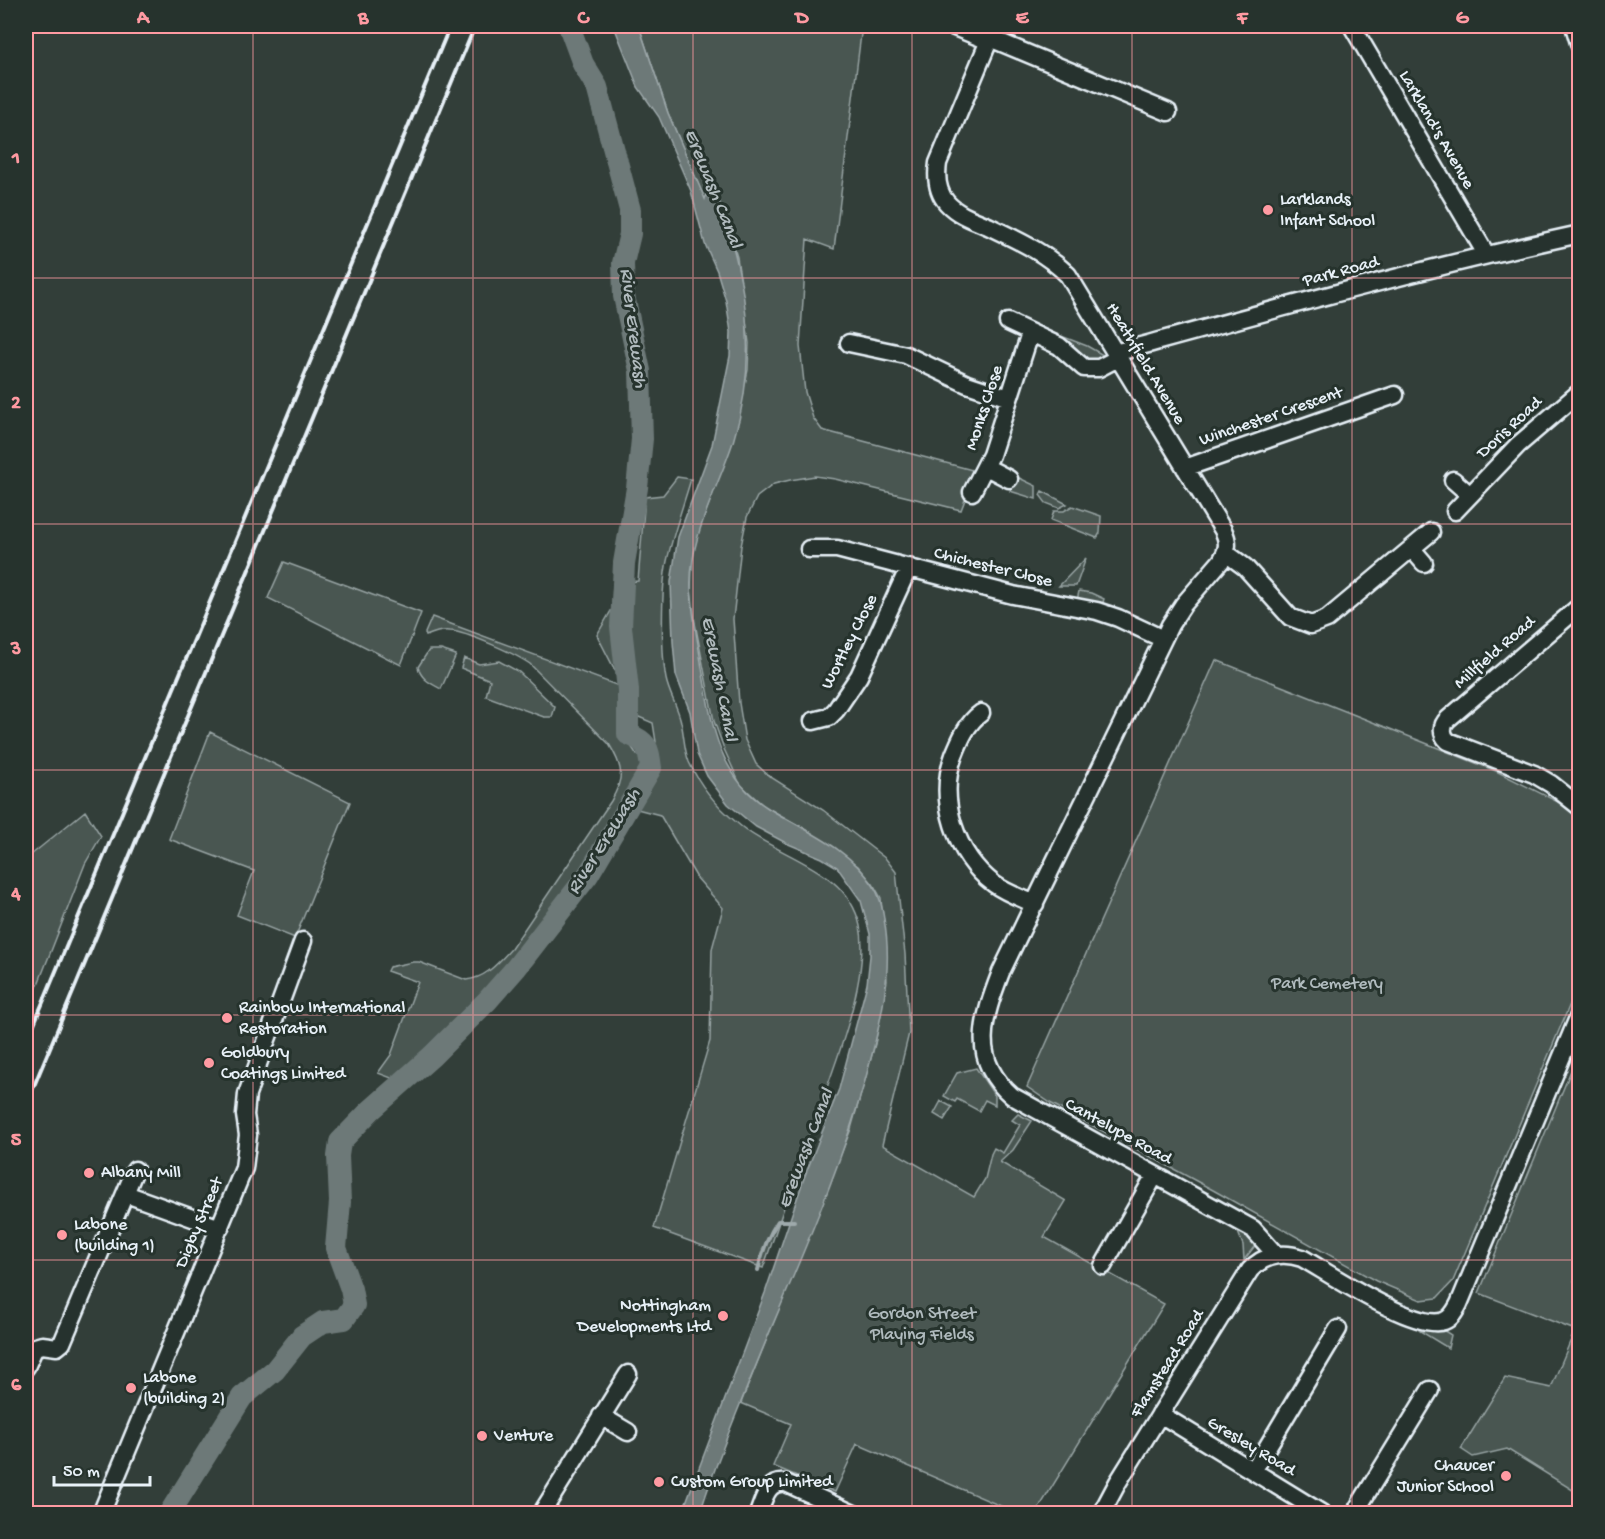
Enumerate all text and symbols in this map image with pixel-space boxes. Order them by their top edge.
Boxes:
text: A [136,8,151,31]
text: B [357,8,369,31]
text: C [577,8,591,31]
text: D [793,8,809,31]
text: E [1016,8,1030,31]
text: F [1236,8,1249,31]
text: G [1456,8,1470,31]
street label: Larkland's Avenue [1393,67,1479,194]
water label: Erewash Canal [678,126,747,253]
text: 1 [11,148,20,171]
place label: Larklands Infant School [1280,190,1375,232]
marker: Larklands Infant School [1261,203,1275,217]
street label: Park Road [1300,251,1383,292]
water label: River Erewash [613,267,651,389]
street label: Heathfield Avenue [1100,299,1190,429]
street label: Monks Close [961,362,1009,453]
street label: Winchester Crescent [1197,382,1347,451]
street label: Doris Road [1472,392,1548,464]
text: 2 [11,393,21,416]
street label: Chichester Close [932,543,1055,593]
street label: Wortley Close [817,590,883,693]
street label: Millfield Road [1450,611,1541,694]
water label: Erewash Canal [695,615,742,745]
text: 3 [10,639,21,662]
water label: River Erewash [563,785,647,899]
text: 4 [10,884,21,907]
park label: Park Cemetery [1270,974,1383,995]
place label: Rainbow International Restoration [239,998,406,1040]
marker: Rainbow International Restoration [220,1011,234,1025]
place label: Goldbury Coatings Limited [221,1043,347,1085]
marker: Goldbury Coatings Limited [202,1056,216,1070]
water label: Erewash Canal [774,1084,841,1212]
street label: Cantelupe Road [1061,1094,1176,1171]
text: 5 [11,1130,22,1153]
place label: Albany Mill [101,1163,181,1184]
marker: Albany Mill [82,1166,96,1180]
street label: Digby Street [171,1173,229,1272]
place label: Labone (building 1) [74,1215,155,1257]
marker: Labone (building 1) [55,1228,69,1242]
place label: Nottingham Developments Ltd [576,1296,712,1338]
park label: Gordon Street Playing Fields [868,1304,978,1346]
street label: Flamstead Road [1126,1305,1210,1423]
marker: Nottingham Developments Ltd [716,1309,730,1323]
place label: Labone (building 2) [143,1368,225,1410]
text: 6 [11,1375,22,1398]
marker: Labone (building 2) [124,1381,138,1395]
street label: Gresley Road [1203,1412,1300,1482]
place label: Venture [493,1426,554,1447]
marker: Venture [475,1429,489,1443]
scale bar [54,1449,150,1487]
place label: Chaucer Junior School [1397,1456,1496,1498]
text: 50 m [63,1462,100,1483]
marker: Chaucer Junior School [1499,1469,1513,1483]
place label: Custom Group Limited [671,1472,834,1493]
marker: Custom Group Limited [652,1475,666,1489]

